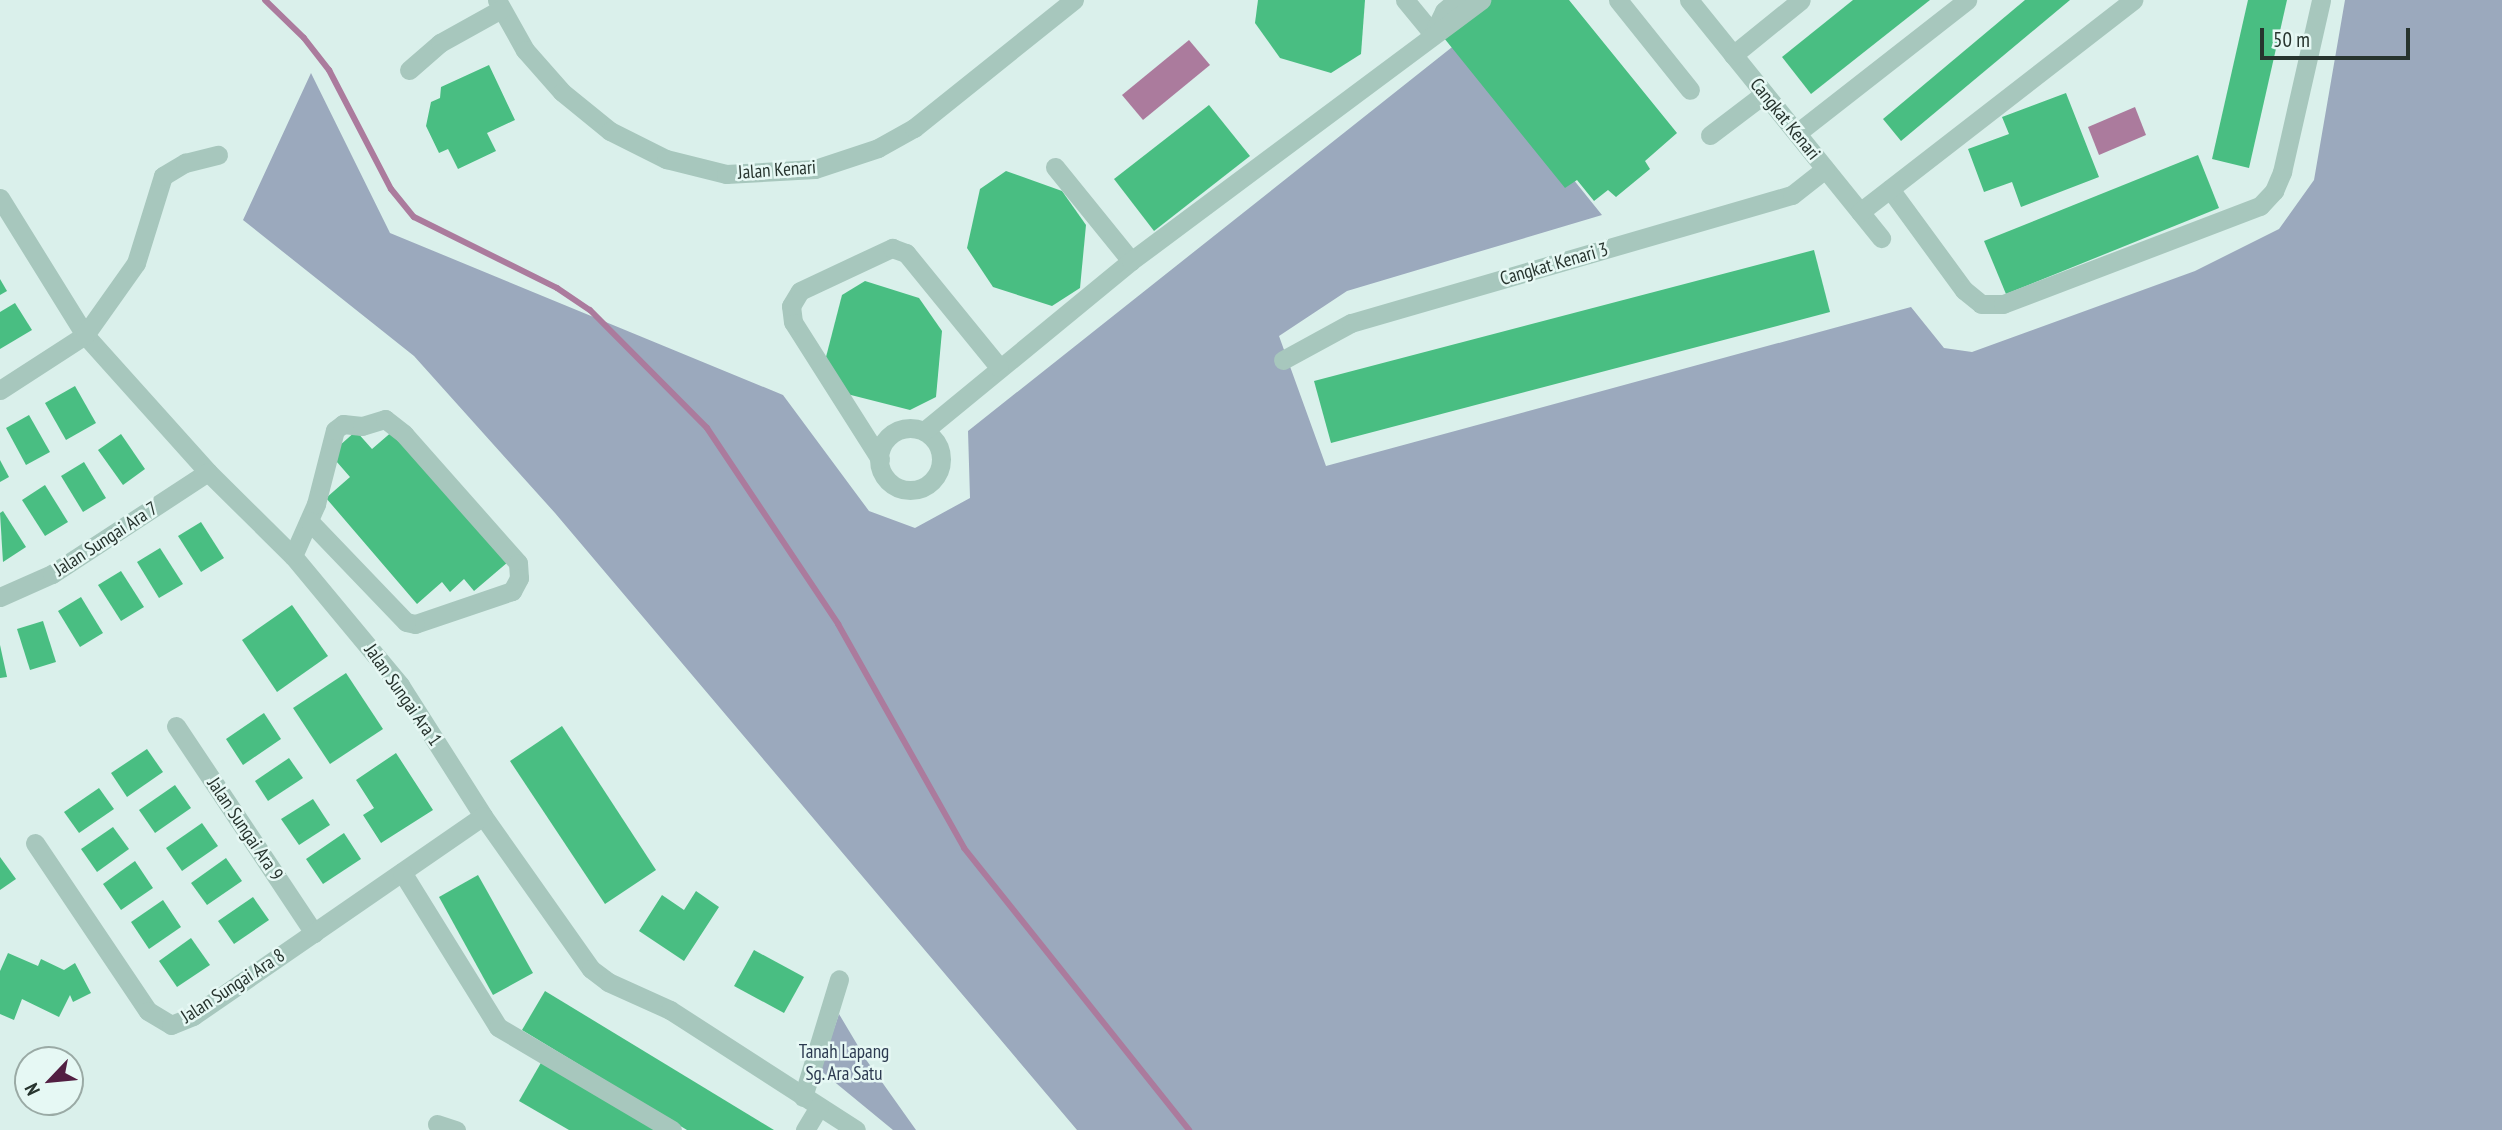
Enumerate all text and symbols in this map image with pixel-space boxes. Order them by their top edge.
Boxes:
scale bar [2264,14,2414,58]
text: 50 m [2273,26,2310,53]
street label: Cangkat Kenari [1745,74,1825,164]
street label: Jalan Kenari [737,156,817,184]
street label: Cangkat Kenari 3 [1497,238,1611,290]
street label: Jalan Sungai Ara 7 [50,497,162,581]
street label: Jalan Sungai Ara 1 [359,639,447,751]
street label: Jalan Sungai Ara 9 [202,773,288,885]
street label: Jalan Sungai Ara 8 [177,944,289,1028]
park label: Tanah Lapang Sg. Ara Satu [799,1041,889,1085]
north arrow [14,1046,84,1116]
text: N [19,1079,45,1099]

